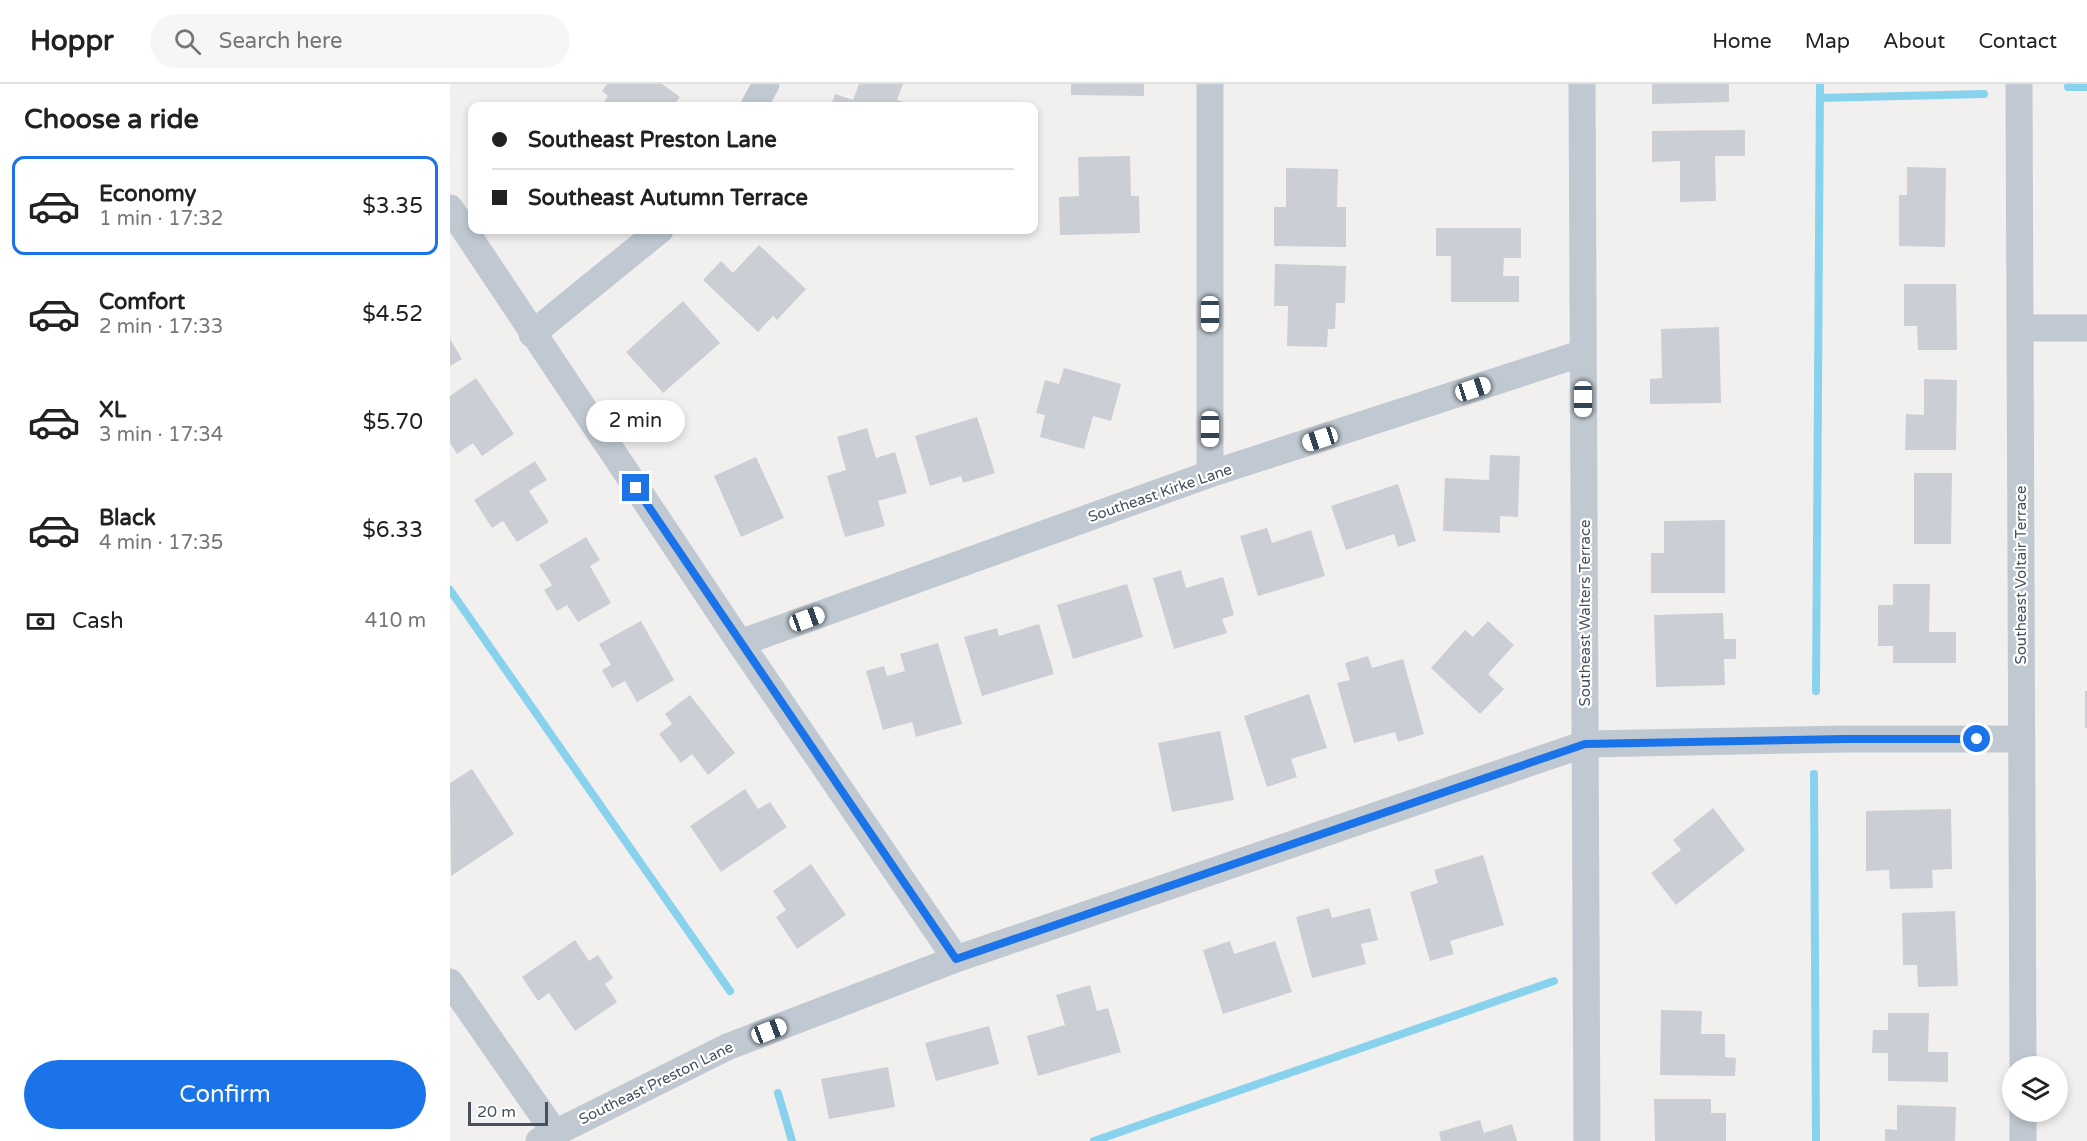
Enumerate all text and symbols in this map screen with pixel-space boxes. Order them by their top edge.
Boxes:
search box [150,14,570,68]
text: Hoppr [30,24,114,58]
icon: search [171,25,204,58]
text: Search here [219,28,343,54]
text: Home [1712,29,1772,54]
text: Map [1805,29,1850,54]
text: About [1883,29,1945,54]
text: Contact [1978,29,2057,54]
text: Choose a ride [24,103,199,136]
text: Southeast Preston Lane [528,127,777,153]
icon: car [27,179,81,233]
text: Economy [99,181,196,207]
text: Southeast Autumn Terrace [528,185,808,211]
text: $3.35 [362,193,423,219]
text: 1 min · 17:32 [99,207,223,231]
icon: car [27,287,81,341]
text: Comfort [99,289,185,315]
car [1201,296,1219,332]
text: $4.52 [362,301,423,327]
text: 2 min · 17:33 [99,315,223,339]
car [1453,375,1493,403]
car [1574,381,1592,417]
icon: car [27,395,81,449]
text: XL [99,397,126,423]
callout: 2 min [586,401,686,443]
text: $5.70 [363,409,423,435]
text: 2 min [609,409,662,433]
car [1201,411,1219,447]
text: 3 min · 17:34 [99,423,223,447]
car [1300,425,1340,453]
street label: Southeast Kirke Lane [1086,460,1234,526]
route end [622,474,649,501]
street label: Southeast Voltair Terrace [2012,485,2030,665]
icon: car [27,503,81,557]
text: Black [99,505,156,531]
text: $6.33 [362,517,423,543]
street label: Southeast Walters Terrace [1576,520,1594,706]
text: 4 min · 17:35 [99,531,223,555]
car [787,604,827,634]
icon: cash [24,605,57,638]
text: Cash [72,608,124,634]
text: 410 m [365,609,426,633]
route start [1963,725,1990,752]
car [749,1016,789,1046]
street label: Southeast Preston Lane [576,1038,736,1128]
map controls [2002,1056,2068,1122]
button: layers [2002,1056,2068,1122]
button: Confirm [24,1060,426,1129]
scale bar [468,1099,548,1126]
text: 20 m [477,1102,516,1122]

